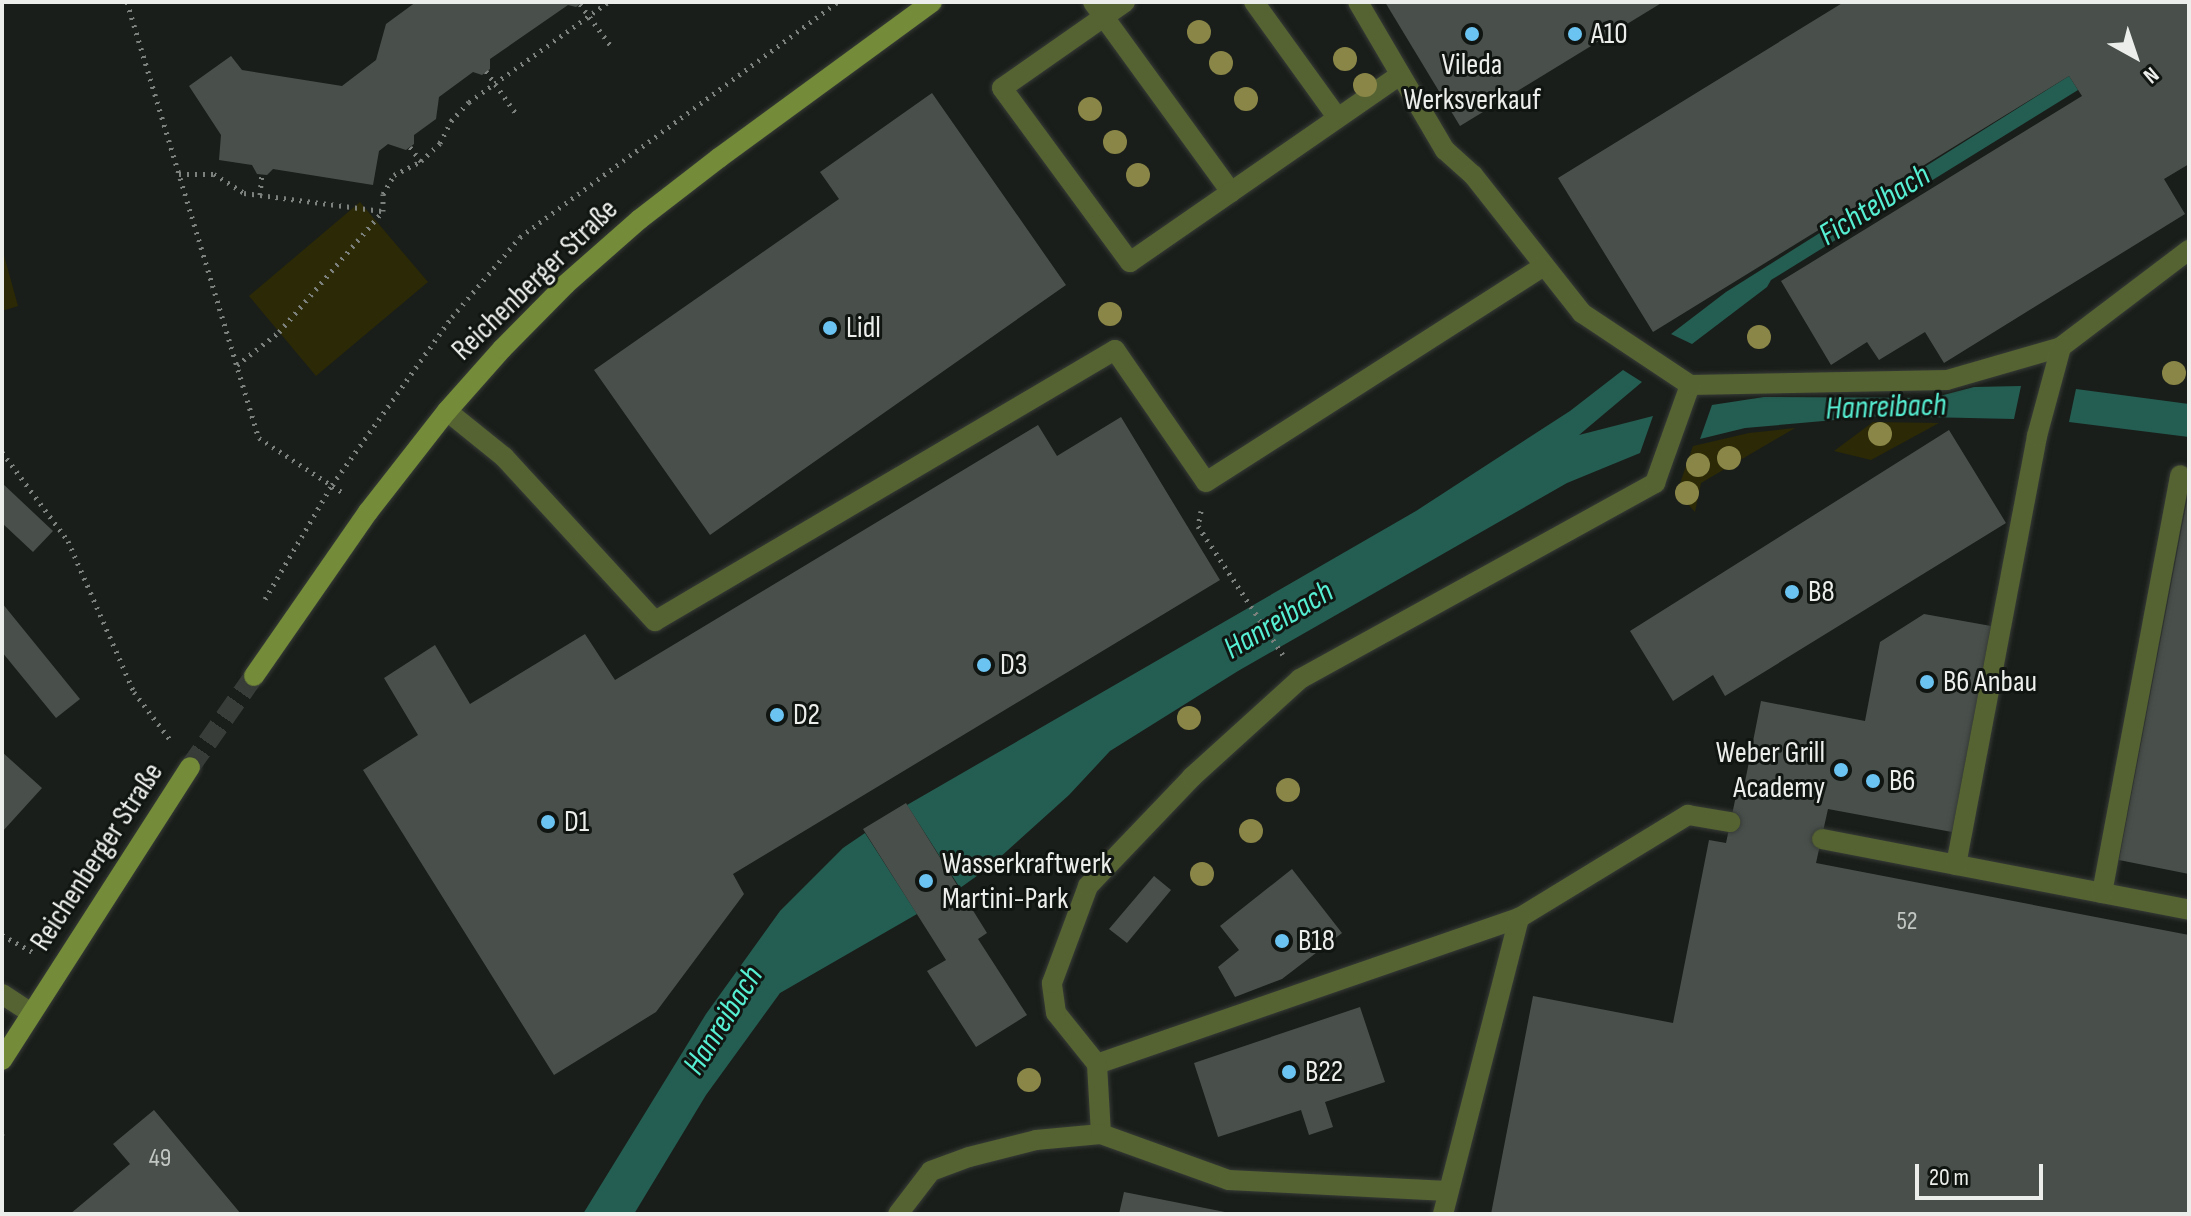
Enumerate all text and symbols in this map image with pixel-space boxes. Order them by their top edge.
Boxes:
place label: A10 [1591,16,1628,52]
north arrow [2095,16,2175,96]
marker: Vileda Werksverkauf [1463,25,1481,43]
marker: A10 [1566,25,1584,43]
place label: Vileda Werksverkauf [1403,47,1541,118]
text: N [2138,61,2164,89]
water label: Fichtelbach [1812,157,1938,255]
street label: Reichenberger Straße [445,192,625,368]
place label: Lidl [846,310,881,346]
marker: Lidl [821,319,839,337]
water label: Hanreibach [1825,387,1947,429]
water label: Hanreibach [1217,573,1341,669]
place label: B8 [1808,574,1835,610]
marker: B8 [1783,583,1801,601]
place label: D3 [1000,647,1027,683]
marker: D3 [975,656,993,674]
place label: B6 Anbau [1943,664,2037,700]
marker: B6 Anbau [1918,673,1936,691]
place label: D2 [793,697,820,733]
marker: D2 [768,706,786,724]
place label: Weber Grill Academy [1716,735,1825,806]
street label: Reichenberger Straße [23,756,171,958]
marker: Weber Grill Academy [1832,761,1850,779]
place label: B6 [1889,763,1915,799]
marker: B6 [1864,772,1882,790]
place label: D1 [564,804,589,840]
marker: D1 [539,813,557,831]
place label: Wasserkraftwerk Martini-Park [942,846,1112,916]
marker: Wasserkraftwerk Martini-Park [917,872,935,890]
house number: 52 [1896,906,1918,938]
place label: B18 [1298,923,1335,959]
marker: B18 [1273,932,1291,950]
water label: Hanreibach [676,960,772,1082]
place label: B22 [1305,1054,1343,1090]
marker: B22 [1280,1063,1298,1081]
house number: 49 [149,1143,171,1175]
scale bar [1919,1148,2047,1198]
text: 20 m [1929,1163,1969,1192]

